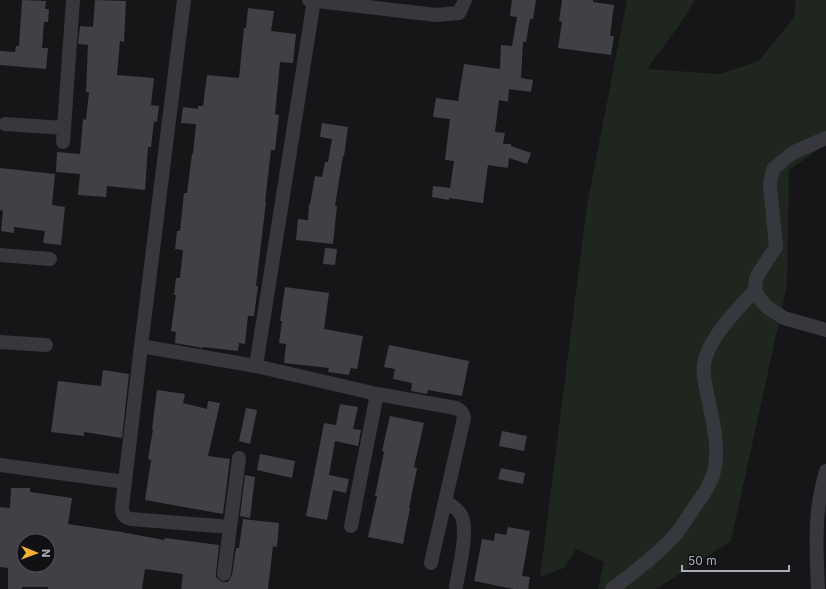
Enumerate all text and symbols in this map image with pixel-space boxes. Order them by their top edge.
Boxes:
north arrow [16,533,56,573]
scale bar [682,547,789,573]
text: N [39,549,53,557]
text: 50 m [688,553,717,568]

